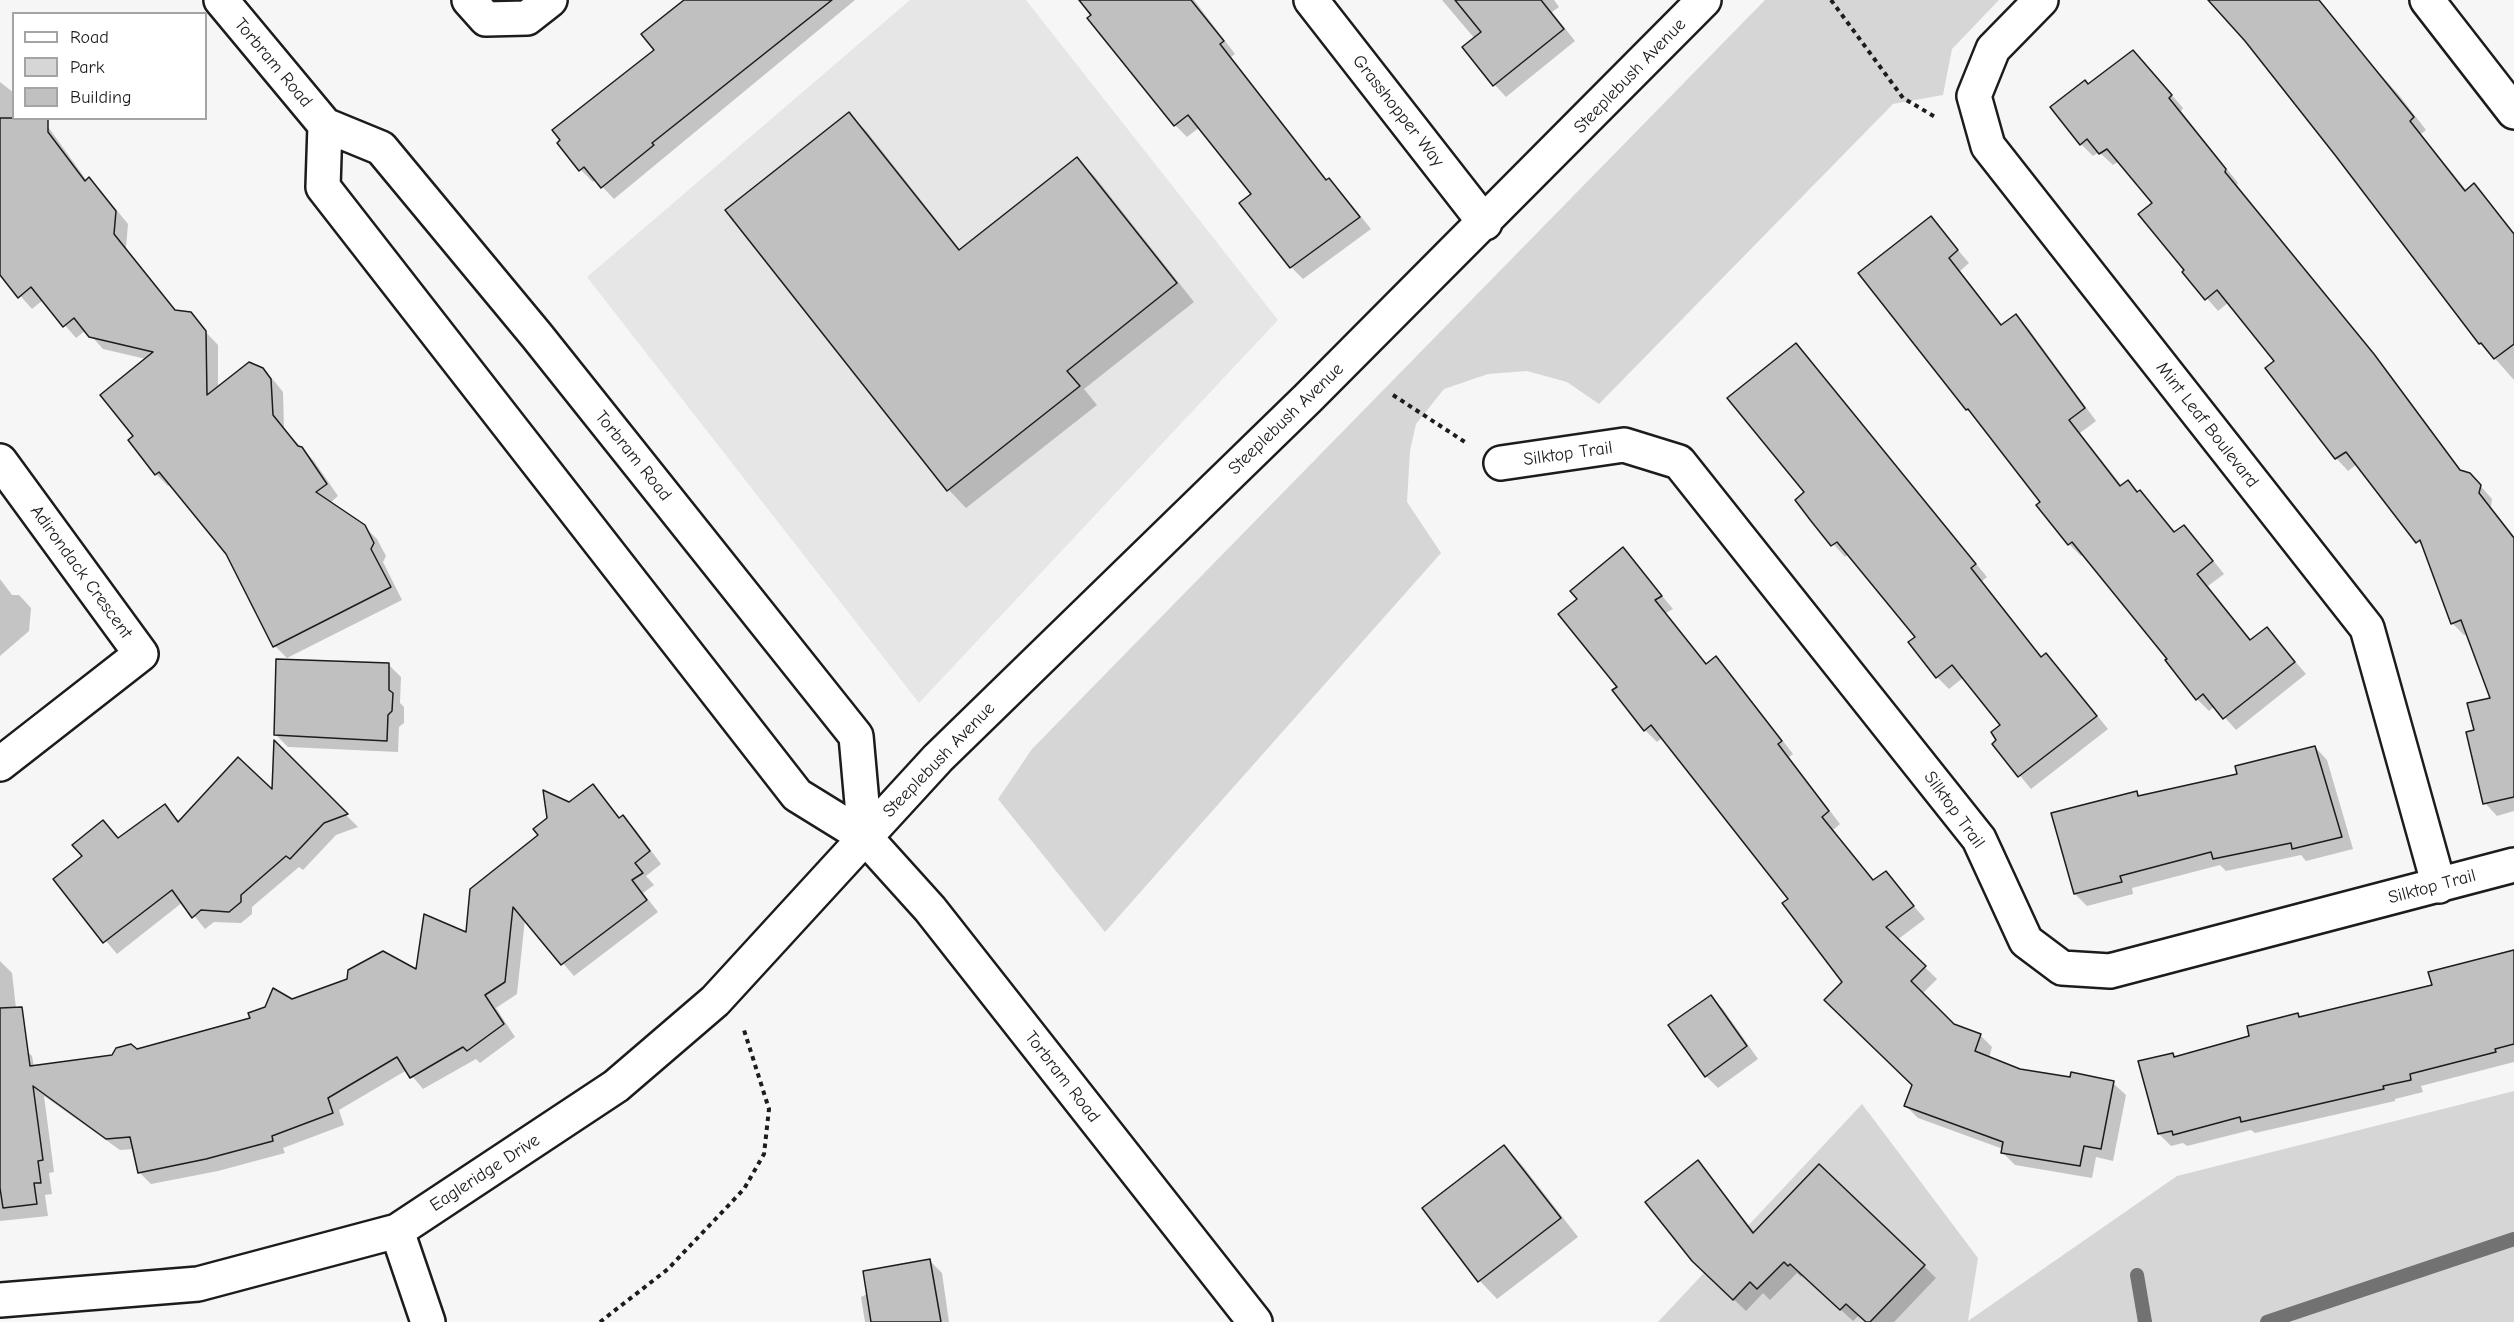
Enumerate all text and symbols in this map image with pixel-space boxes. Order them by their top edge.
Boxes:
legend [12,12,207,120]
street label: Torbram Road [229,14,317,112]
street label: Steeplebush Avenue [1569,14,1691,138]
text: Road [70,27,109,48]
street label: Grasshopper Way [1348,51,1448,171]
text: Park [70,57,104,78]
text: Building [70,87,132,108]
street label: Steeplebush Avenue [1224,358,1348,480]
street label: Mint Leaf Boulevard [2151,358,2263,492]
street label: Torbram Road [590,407,676,505]
street label: Silktop Trail [1522,437,1614,471]
street label: Adirondack Crescent [25,501,137,643]
street label: Steeplebush Avenue [878,698,1000,822]
street label: Silktop Trail [1919,767,1989,853]
street label: Silktop Trail [2386,865,2478,909]
street label: Torbram Road [1020,1027,1104,1127]
street label: Eagleridge Drive [426,1129,544,1217]

